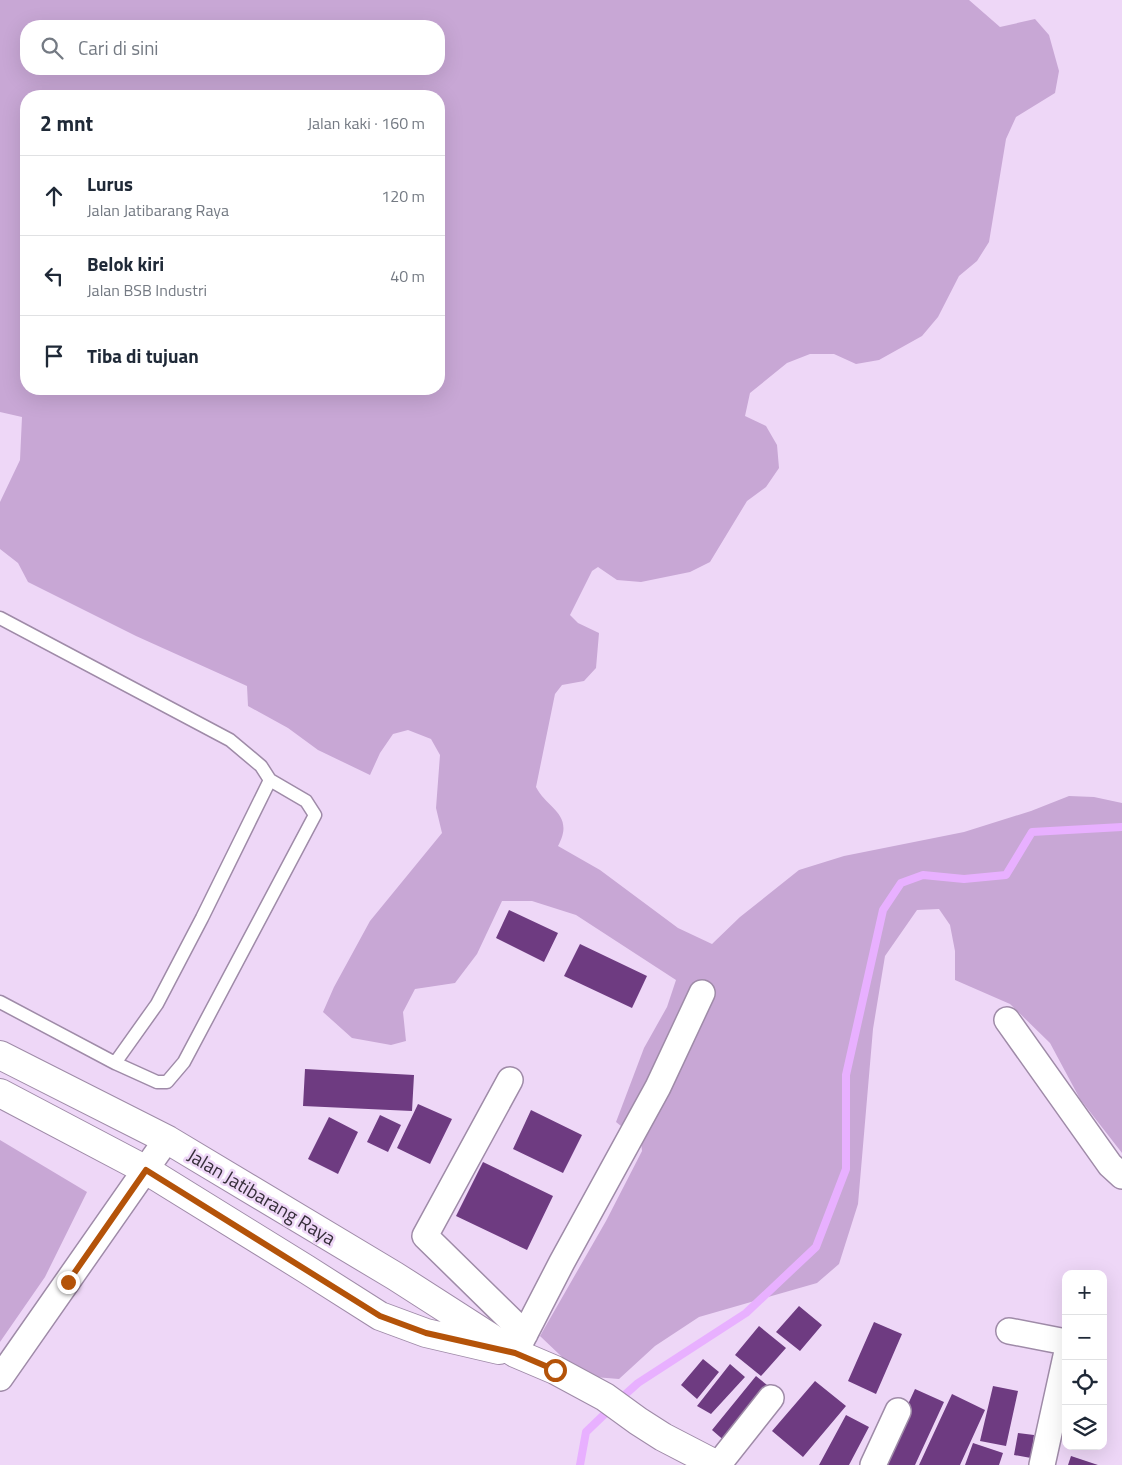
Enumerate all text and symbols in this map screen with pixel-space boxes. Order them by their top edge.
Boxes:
search box [20,20,445,75]
text: Cari di sini [78,33,159,62]
icon: search [38,34,66,62]
text: 2 mnt [40,107,93,139]
text: Jalan kaki · 160 m [307,111,425,135]
text: Lurus [87,169,133,198]
icon: ahead [40,182,68,210]
text: 120 m [381,184,425,208]
text: Jalan Jatibarang Raya [87,198,229,222]
text: Belok kiri [87,249,164,278]
icon: left [40,262,68,290]
text: 40 m [390,264,425,288]
text: Jalan BSB Industri [87,278,207,302]
text: Tiba di tujuan [87,341,199,370]
icon: arrive [40,342,68,370]
street label: Jalan Jatibarang Raya [182,1140,342,1252]
map controls [1062,1270,1107,1450]
button: + [1062,1270,1107,1315]
route end [57,1271,80,1294]
button: − [1062,1315,1107,1360]
route start [544,1359,567,1382]
button: locate [1062,1360,1107,1405]
button: layers [1062,1405,1107,1450]

